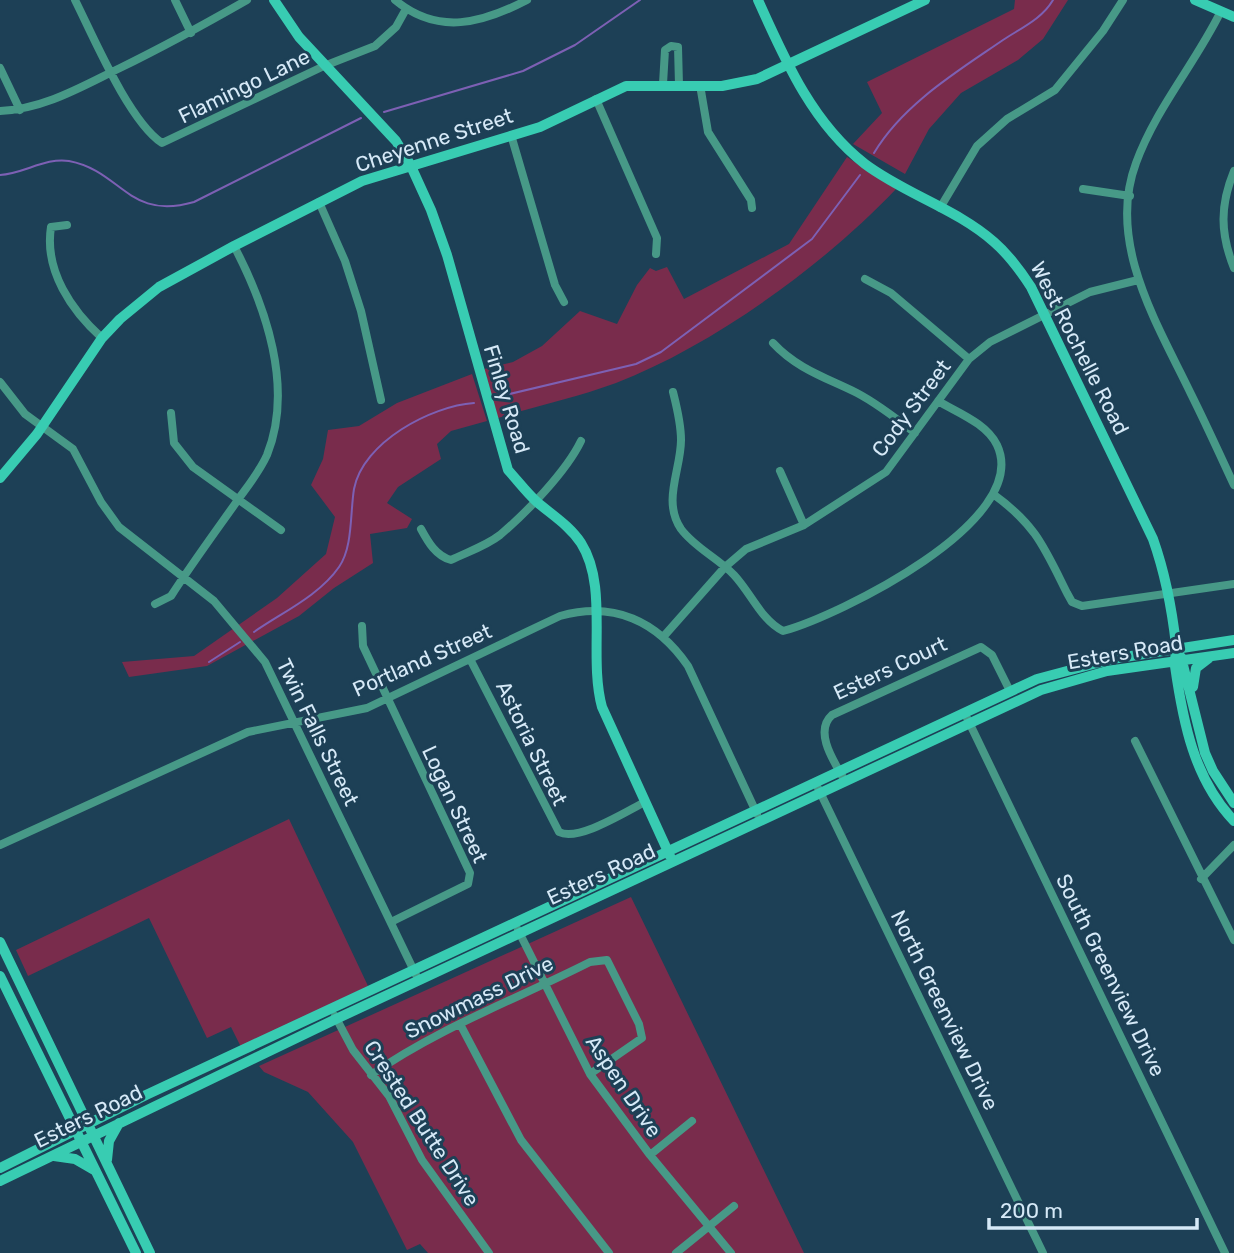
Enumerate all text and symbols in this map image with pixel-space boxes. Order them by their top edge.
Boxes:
street label: Flamingo Lane [174,43,314,129]
street label: Cheyenne Street [352,103,516,177]
street label: West Rochelle Road [1026,257,1134,439]
street label: Finley Road [479,342,535,456]
street label: Cody Street [866,354,956,462]
street label: Portland Street [349,618,495,702]
street label: Esters Road [1065,630,1185,674]
street label: Esters Court [829,631,951,705]
street label: Twin Falls Street [272,654,364,810]
street label: Astoria Street [491,677,573,809]
street label: Logan Street [417,741,493,867]
street label: Esters Road [543,838,659,910]
street label: South Greenview Drive [1051,870,1171,1080]
street label: North Greenview Drive [886,906,1004,1114]
street label: Snowmass Drive [401,950,557,1044]
street label: Aspen Drive [581,1030,667,1142]
street label: Crested Butte Drive [359,1036,485,1210]
street label: Esters Road [30,1079,146,1153]
scale bar [989,1186,1197,1230]
text: 200 m [1000,1198,1063,1223]

